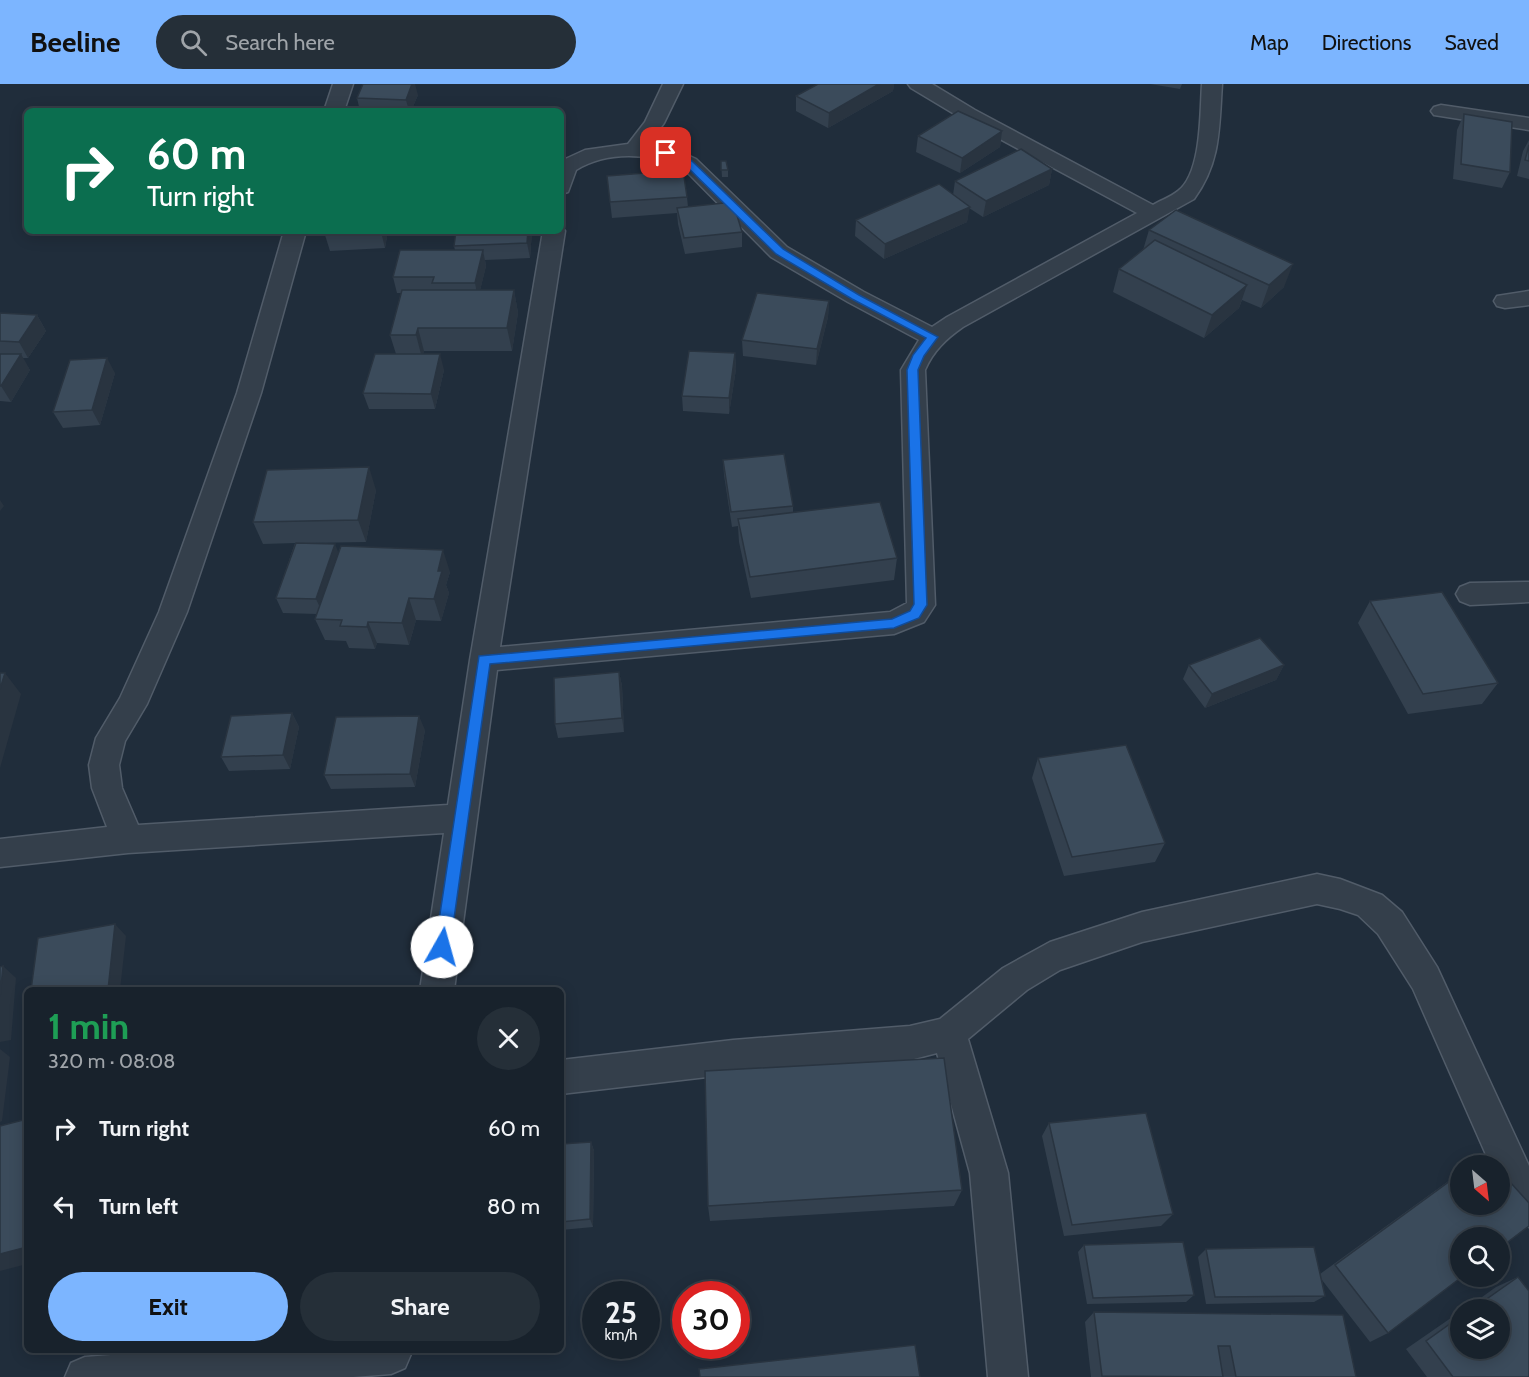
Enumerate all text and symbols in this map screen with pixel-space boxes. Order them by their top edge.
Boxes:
search box [156,15,576,69]
text: Beeline [30,25,120,59]
icon: search [177,26,210,59]
text: Search here [225,29,335,56]
text: Map [1250,30,1289,55]
text: Directions [1322,30,1411,55]
text: Saved [1444,30,1499,55]
pin [640,127,691,178]
text: 60 m [147,128,246,180]
icon: right [48,132,126,210]
icon: arrive [649,136,682,169]
text: Turn right [147,180,254,213]
position arrow [410,915,474,979]
text: 1 min [48,1004,129,1048]
button: close [477,1007,540,1070]
text: 320 m · 08:08 [48,1049,175,1073]
icon: right [48,1112,81,1145]
text: Turn right [99,1115,189,1142]
text: 60 m [488,1115,540,1142]
north arrow [1450,1155,1510,1215]
map controls [1450,1155,1510,1359]
icon: left [48,1190,81,1223]
text: Turn left [99,1193,178,1220]
text: 80 m [487,1193,540,1220]
button: search [1450,1227,1510,1287]
button: Exit [48,1272,288,1341]
button: Share [300,1272,540,1341]
speed limit sign: 30 [672,1281,750,1359]
text: 25 [605,1294,637,1331]
button: layers [1450,1299,1510,1359]
text: km/h [605,1326,637,1344]

